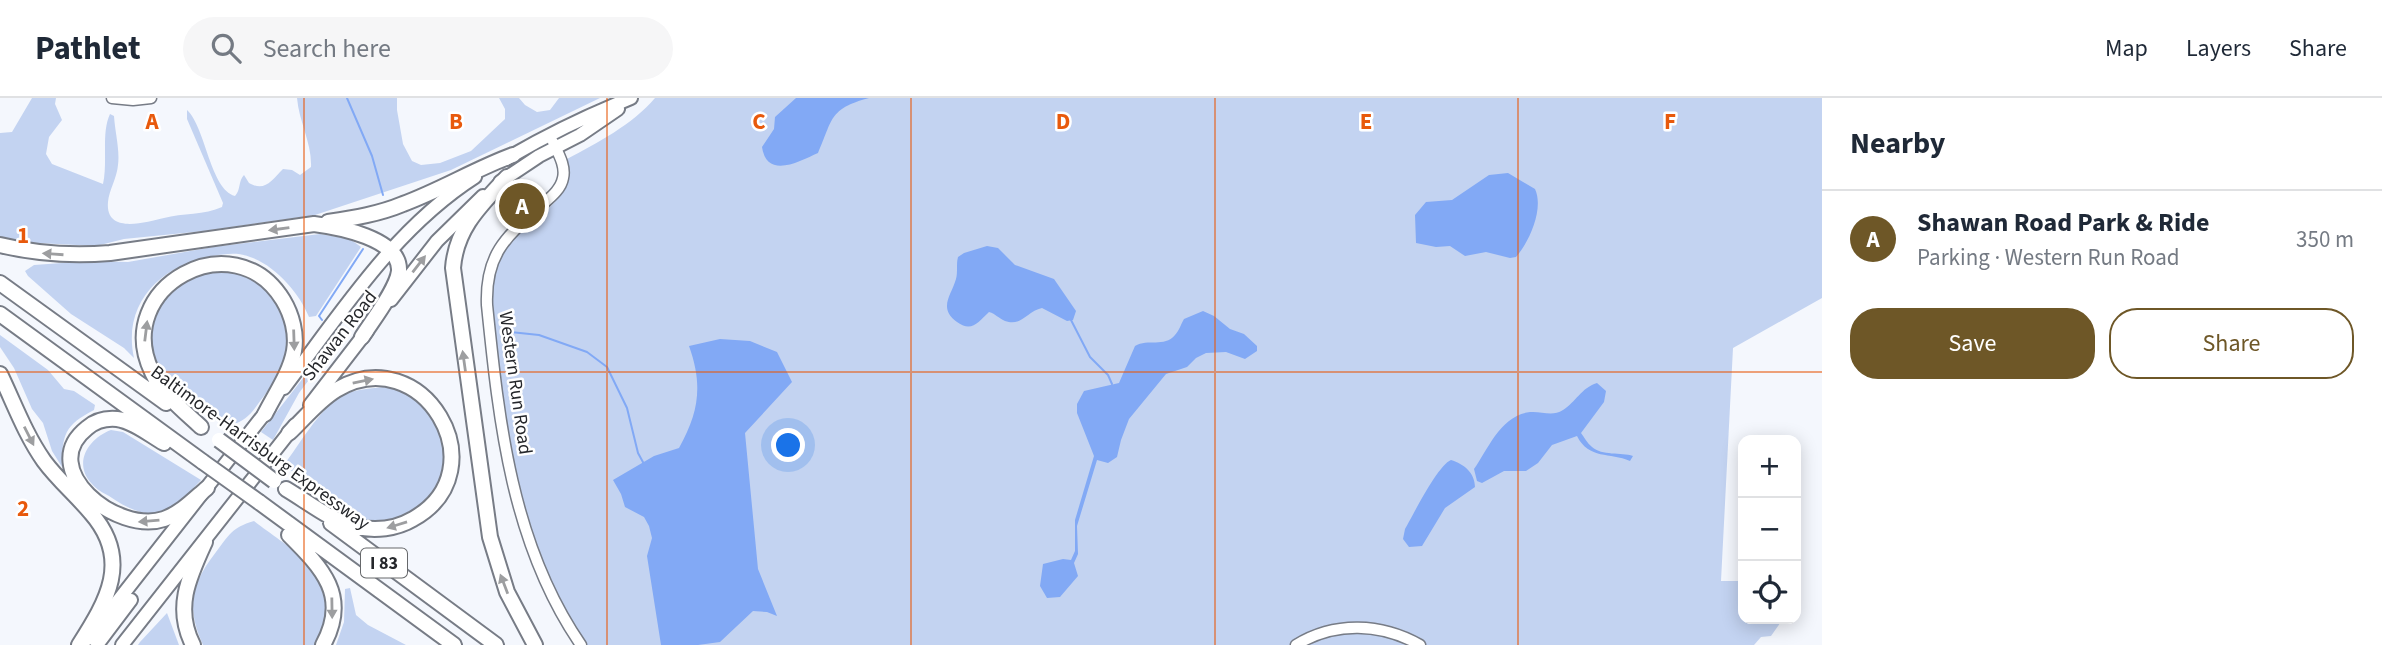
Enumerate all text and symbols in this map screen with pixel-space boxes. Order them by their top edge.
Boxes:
search box [183,17,673,80]
text: Pathlet [35,25,141,72]
icon: search [207,29,245,67]
text: Search here [263,30,391,67]
text: Map [2105,31,2148,66]
text: Layers [2186,31,2251,66]
text: Share [2289,31,2347,66]
text: A [144,105,159,138]
text: B [449,105,463,138]
text: C [752,105,766,138]
text: D [1056,105,1070,138]
text: E [1360,105,1372,138]
text: F [1664,105,1676,138]
text: Nearby [1850,122,1945,165]
pin: A [499,180,545,232]
text: Shawan Road Park & Ride [1917,204,2209,241]
text: 1 [17,219,29,252]
text: A [1866,223,1880,256]
text: 350 m [2296,223,2354,256]
one-way arrow [268,224,290,235]
text: Parking · Western Run Road [1917,241,2180,274]
one-way arrow [42,248,64,259]
one-way arrow [412,256,427,274]
street label: Shawan Road [296,285,384,387]
button: Save [1850,308,2095,379]
button: Share [2109,308,2354,379]
street label: Western Run Road [492,310,538,456]
one-way arrow [140,320,151,342]
one-way arrow [288,329,299,351]
one-way arrow [459,350,470,372]
street label: Baltimore-Harrisburg Expressway [145,359,375,537]
one-way arrow [352,375,374,386]
one-way arrow [23,426,35,446]
your location [771,428,805,462]
map controls [1738,435,1801,624]
button: + [1738,435,1801,498]
text: 2 [17,492,29,525]
button: − [1738,498,1801,561]
one-way arrow [138,516,160,527]
one-way arrow [387,520,408,530]
road number: I 83 [361,548,407,578]
button: locate [1738,561,1801,624]
one-way arrow [498,574,509,595]
one-way arrow [326,597,338,619]

